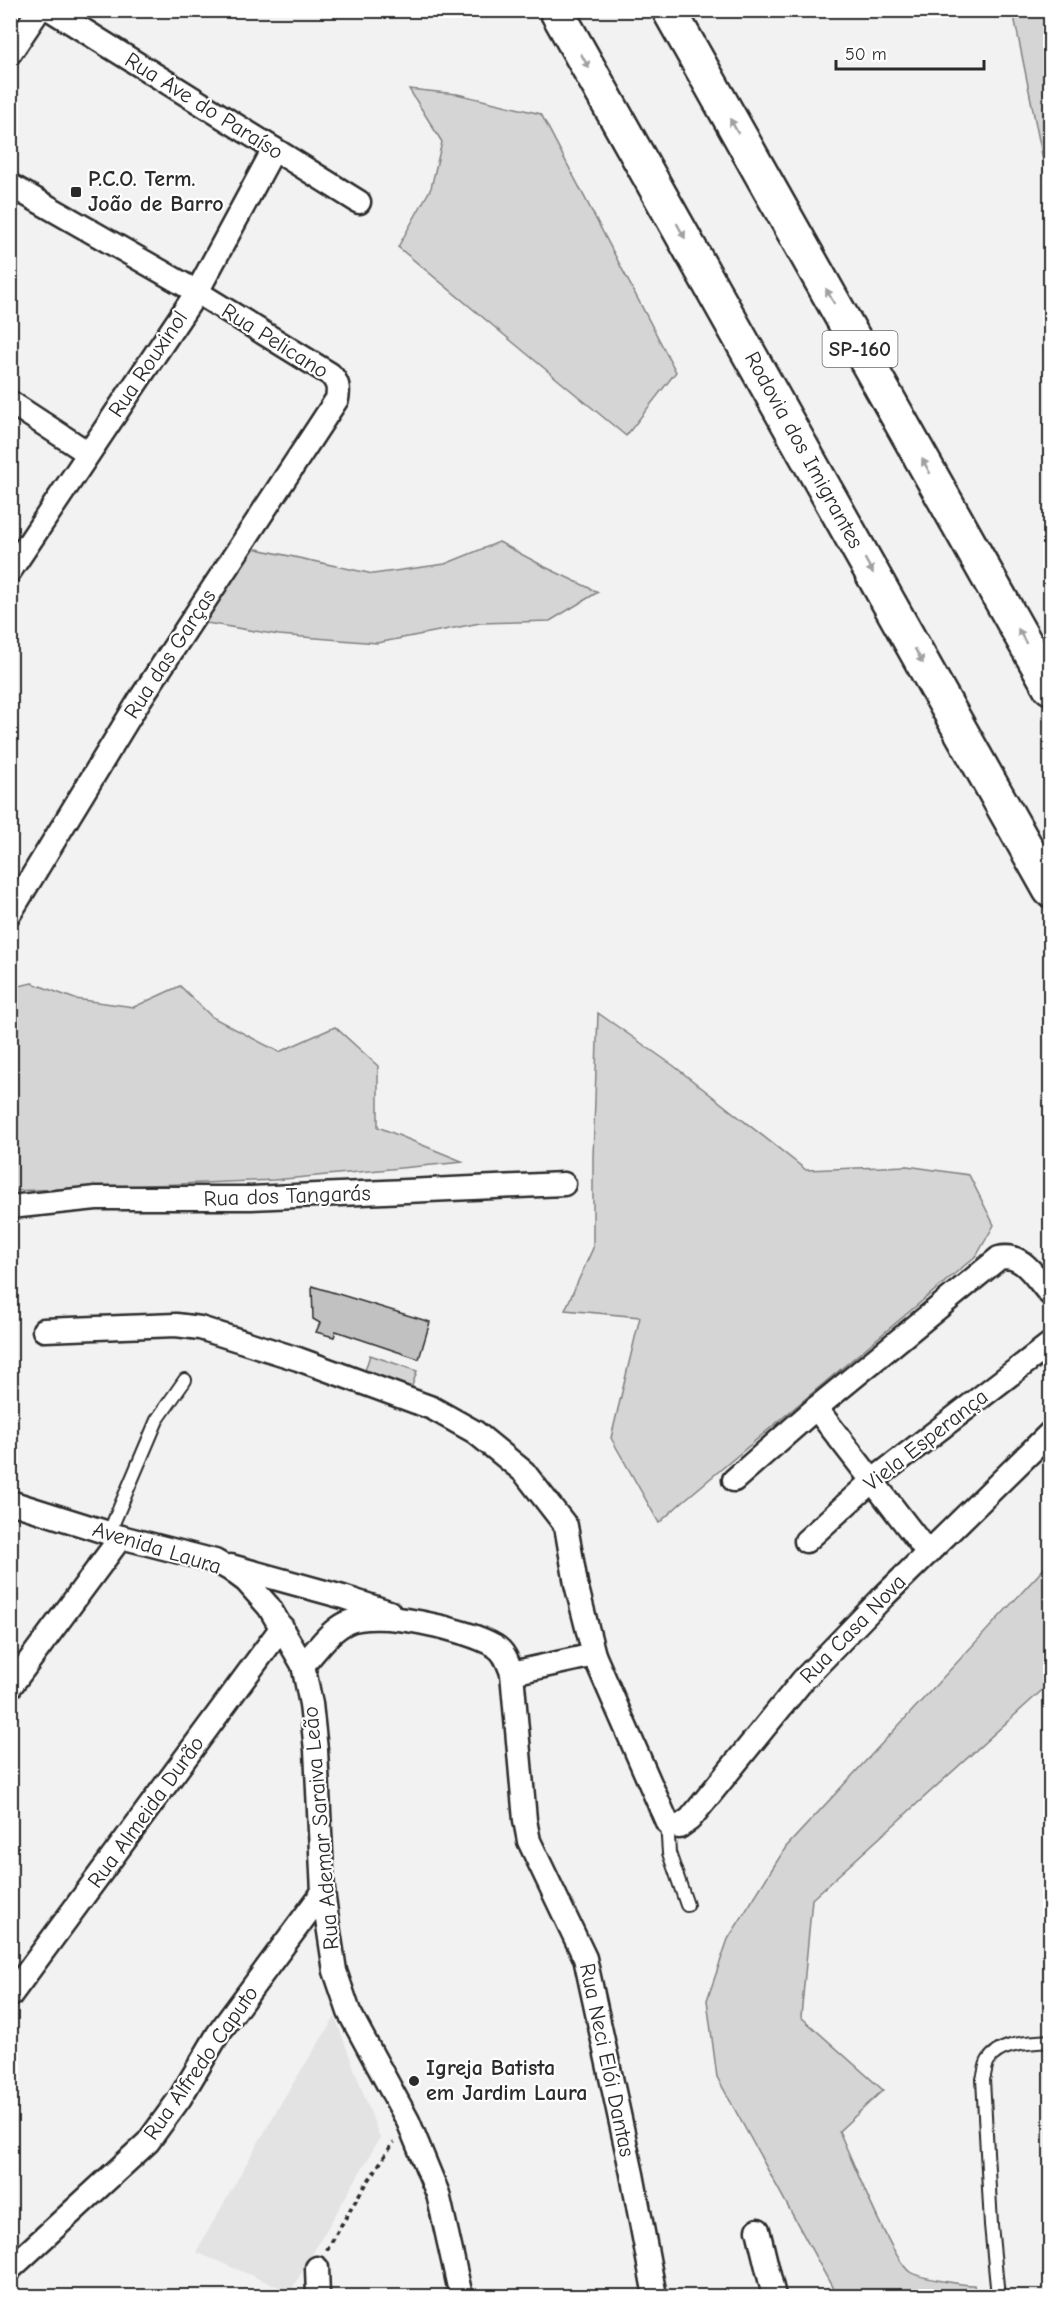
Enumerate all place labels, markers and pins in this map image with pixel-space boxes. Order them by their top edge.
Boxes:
place label: P.C.O. Term. João de Barro [88,166,224,217]
marker: P.C.O. Term. João de Barro [69,185,83,199]
place label: Igreja Batista em Jardim Laura [426,2055,587,2106]
marker: Igreja Batista em Jardim Laura [407,2074,421,2088]

